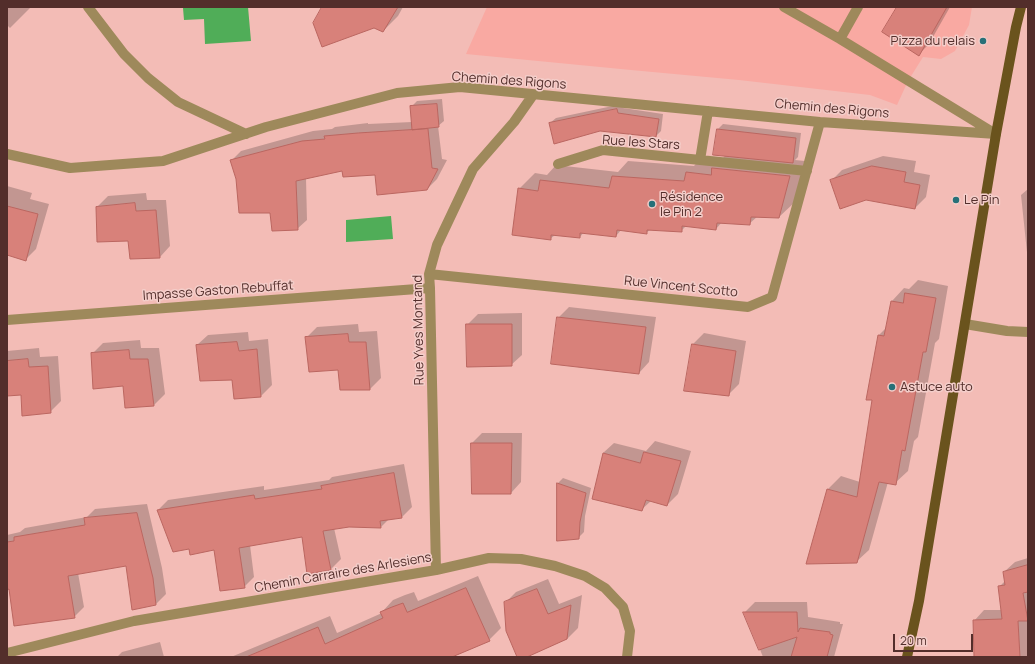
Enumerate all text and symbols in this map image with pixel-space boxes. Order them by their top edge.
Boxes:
place label: Pizza du relais [891,33,975,49]
marker: Pizza du relais [978,36,988,46]
street label: Chemin des Rigons [451,69,567,93]
street label: Chemin des Rigons [774,96,890,122]
street label: Rue les Stars [602,133,680,153]
place label: Résidence le Pin 2 [660,189,723,220]
place label: Le Pin [964,192,999,208]
marker: Le Pin [951,195,961,205]
marker: Résidence le Pin 2 [647,199,657,209]
street label: Rue Vincent Scotto [623,273,739,301]
street label: Rue Yves Montand [410,275,428,385]
street label: Impasse Gaston Rebuffat [142,278,294,304]
place label: Astuce auto [900,379,973,395]
marker: Astuce auto [887,382,897,392]
street label: Chemin Carraire des Arlesiens [253,550,433,596]
scale bar [895,626,975,652]
text: 20 m [900,632,927,649]

